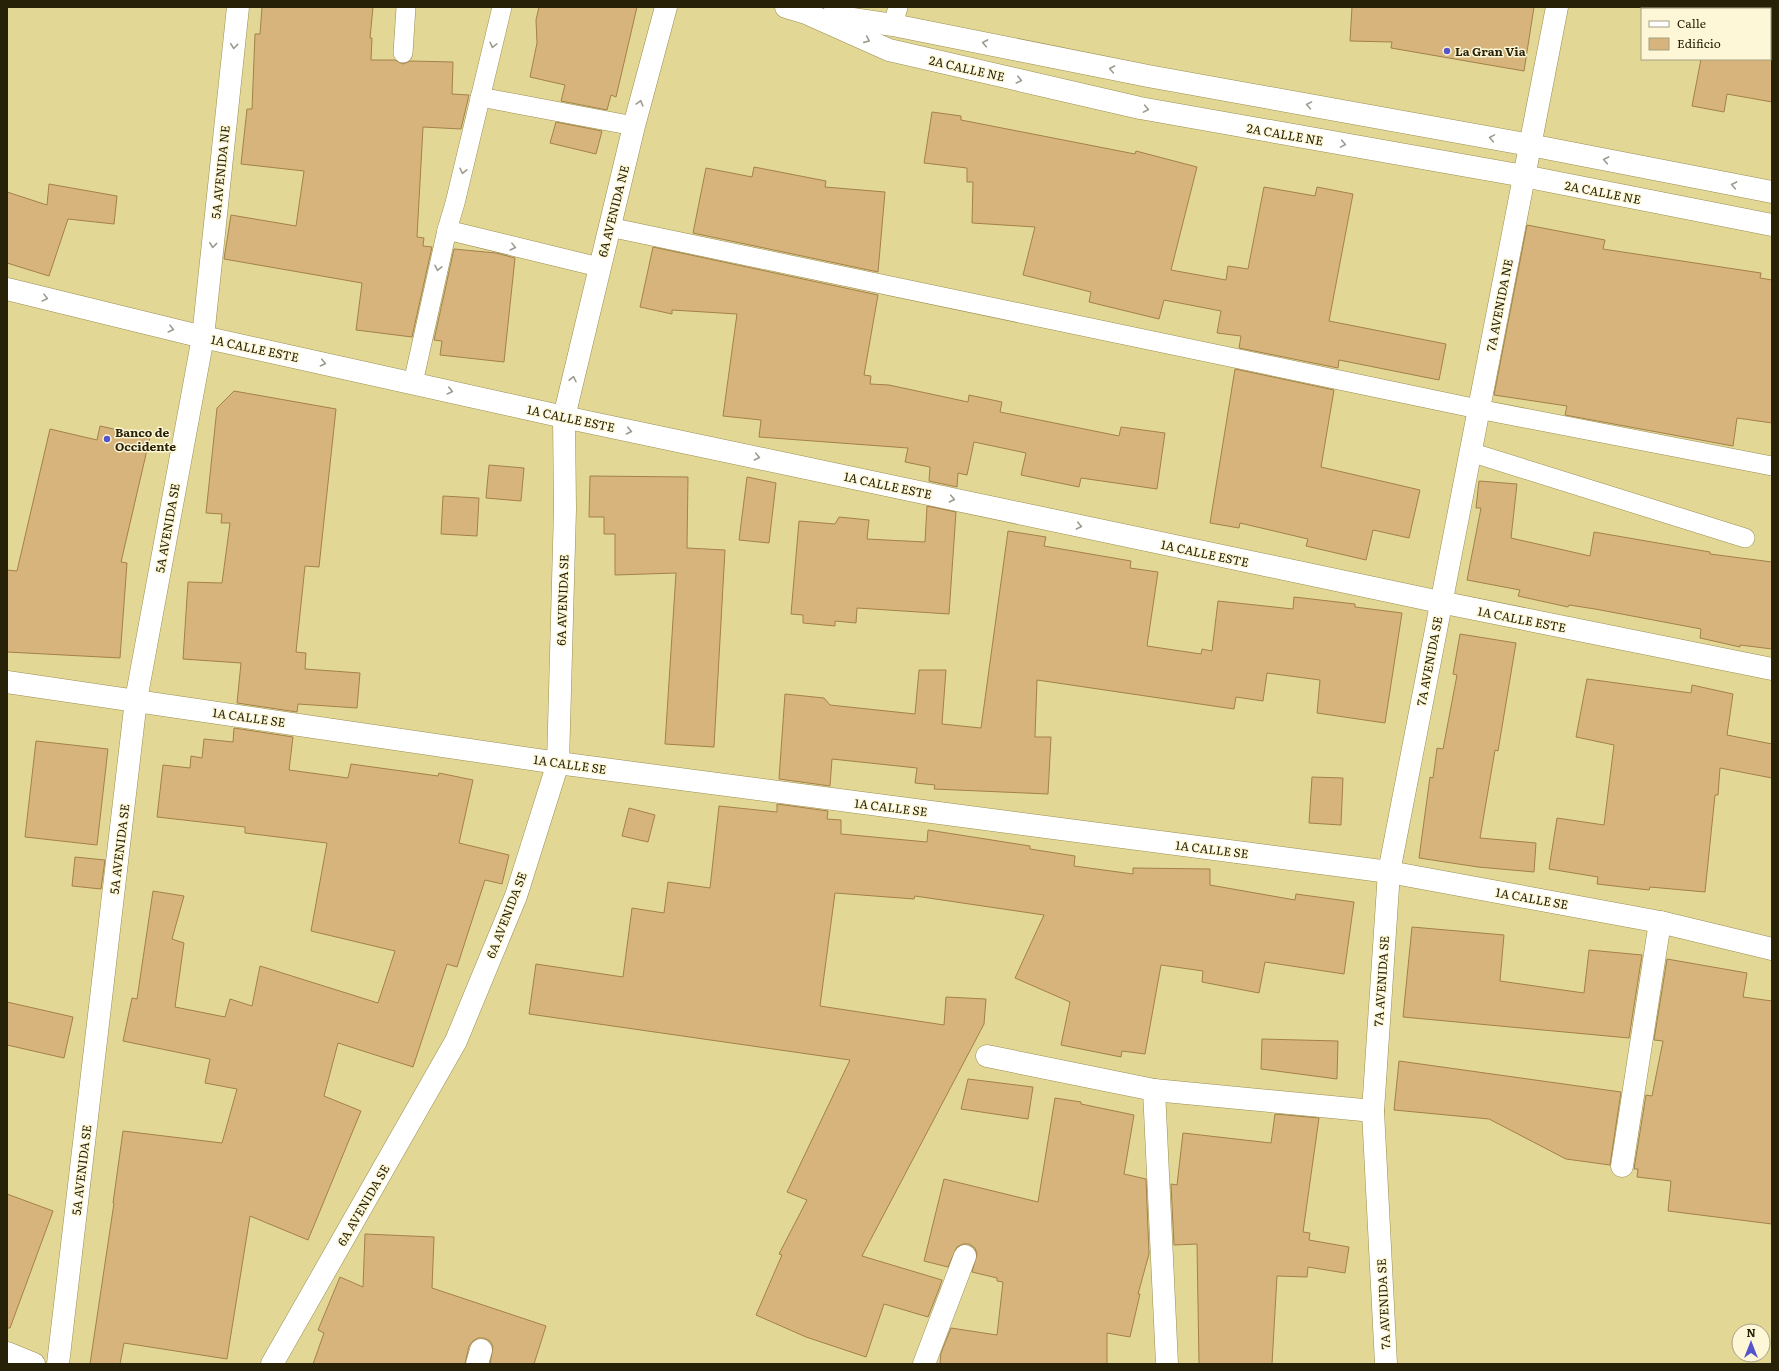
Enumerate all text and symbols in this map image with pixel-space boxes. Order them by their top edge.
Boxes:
legend [1641,8,1771,60]
text: Calle [1677,14,1706,32]
text: Edificio [1677,34,1721,52]
one-way arrow [862,35,870,43]
one-way arrow [981,40,988,48]
one-way arrow [489,41,498,48]
place label: La Gran Via [1455,42,1526,60]
one-way arrow [230,43,239,49]
marker: La Gran Via [1442,46,1452,56]
street label: 2A CALLE NE [927,51,1007,86]
one-way arrow [1109,65,1115,73]
one-way arrow [1016,76,1022,84]
one-way arrow [635,100,644,107]
one-way arrow [1306,101,1312,109]
one-way arrow [1143,104,1149,113]
street label: 2A CALLE NE [1245,118,1325,150]
street label: 5A AVENIDA NE [206,124,234,220]
one-way arrow [1489,134,1495,142]
one-way arrow [1340,139,1346,148]
one-way arrow [1603,156,1609,164]
street label: 6A AVENIDA NE [593,163,633,259]
one-way arrow [459,168,467,174]
street label: 2A CALLE NE [1563,176,1643,208]
one-way arrow [1731,181,1737,189]
one-way arrow [208,242,217,248]
one-way arrow [510,242,517,250]
street label: 7A AVENIDA NE [1481,257,1517,353]
one-way arrow [435,265,443,272]
one-way arrow [42,294,48,302]
one-way arrow [168,325,174,333]
street label: 1A CALLE ESTE [209,330,301,366]
one-way arrow [320,359,326,367]
one-way arrow [568,375,576,382]
one-way arrow [447,387,453,395]
street label: 1A CALLE ESTE [525,400,617,436]
place label: Banco de Occidente [115,423,176,455]
one-way arrow [626,426,633,434]
marker: Banco de Occidente [102,434,112,444]
one-way arrow [753,453,760,461]
street label: 1A CALLE ESTE [842,467,934,503]
street label: 5A AVENIDA SE [150,481,184,574]
one-way arrow [949,495,955,503]
one-way arrow [1076,521,1083,530]
street label: 1A CALLE ESTE [1159,535,1251,571]
street label: 6A AVENIDA SE [551,554,573,646]
street label: 1A CALLE ESTE [1476,602,1568,636]
street label: 7A AVENIDA SE [1411,614,1447,707]
street label: 1A CALLE SE [211,703,287,731]
street label: 1A CALLE SE [532,750,608,778]
street label: 1A CALLE SE [854,794,929,820]
street label: 5A AVENIDA SE [105,802,134,895]
street label: 1A CALLE SE [1175,836,1250,862]
street label: 6A AVENIDA SE [481,869,531,961]
street label: 1A CALLE SE [1494,883,1570,913]
street label: 7A AVENIDA SE [1369,935,1393,1027]
street label: 5A AVENIDA SE [67,1123,96,1216]
street label: 6A AVENIDA SE [332,1161,394,1249]
street label: 7A AVENIDA SE [1372,1258,1394,1350]
north arrow [1731,1323,1771,1363]
text: N [1746,1324,1756,1340]

